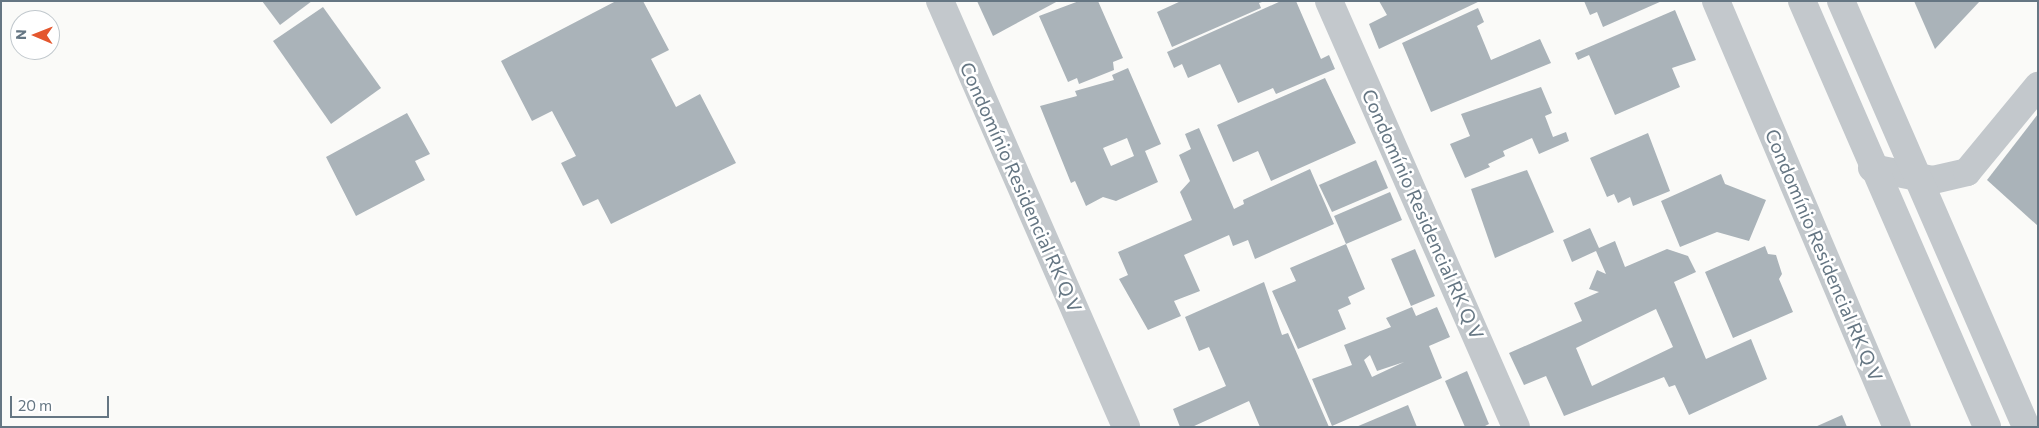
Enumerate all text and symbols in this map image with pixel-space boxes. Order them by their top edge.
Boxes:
north arrow [10,10,60,60]
text: N [12,29,29,40]
street label: Condomínio Residencial RK Q V [955,58,1087,316]
street label: Condomínio Residencial RK Q V [1357,85,1489,343]
street label: Condomínio Residencial RK Q V [1760,126,1888,384]
scale bar [12,386,111,418]
text: 20 m [18,396,52,414]

